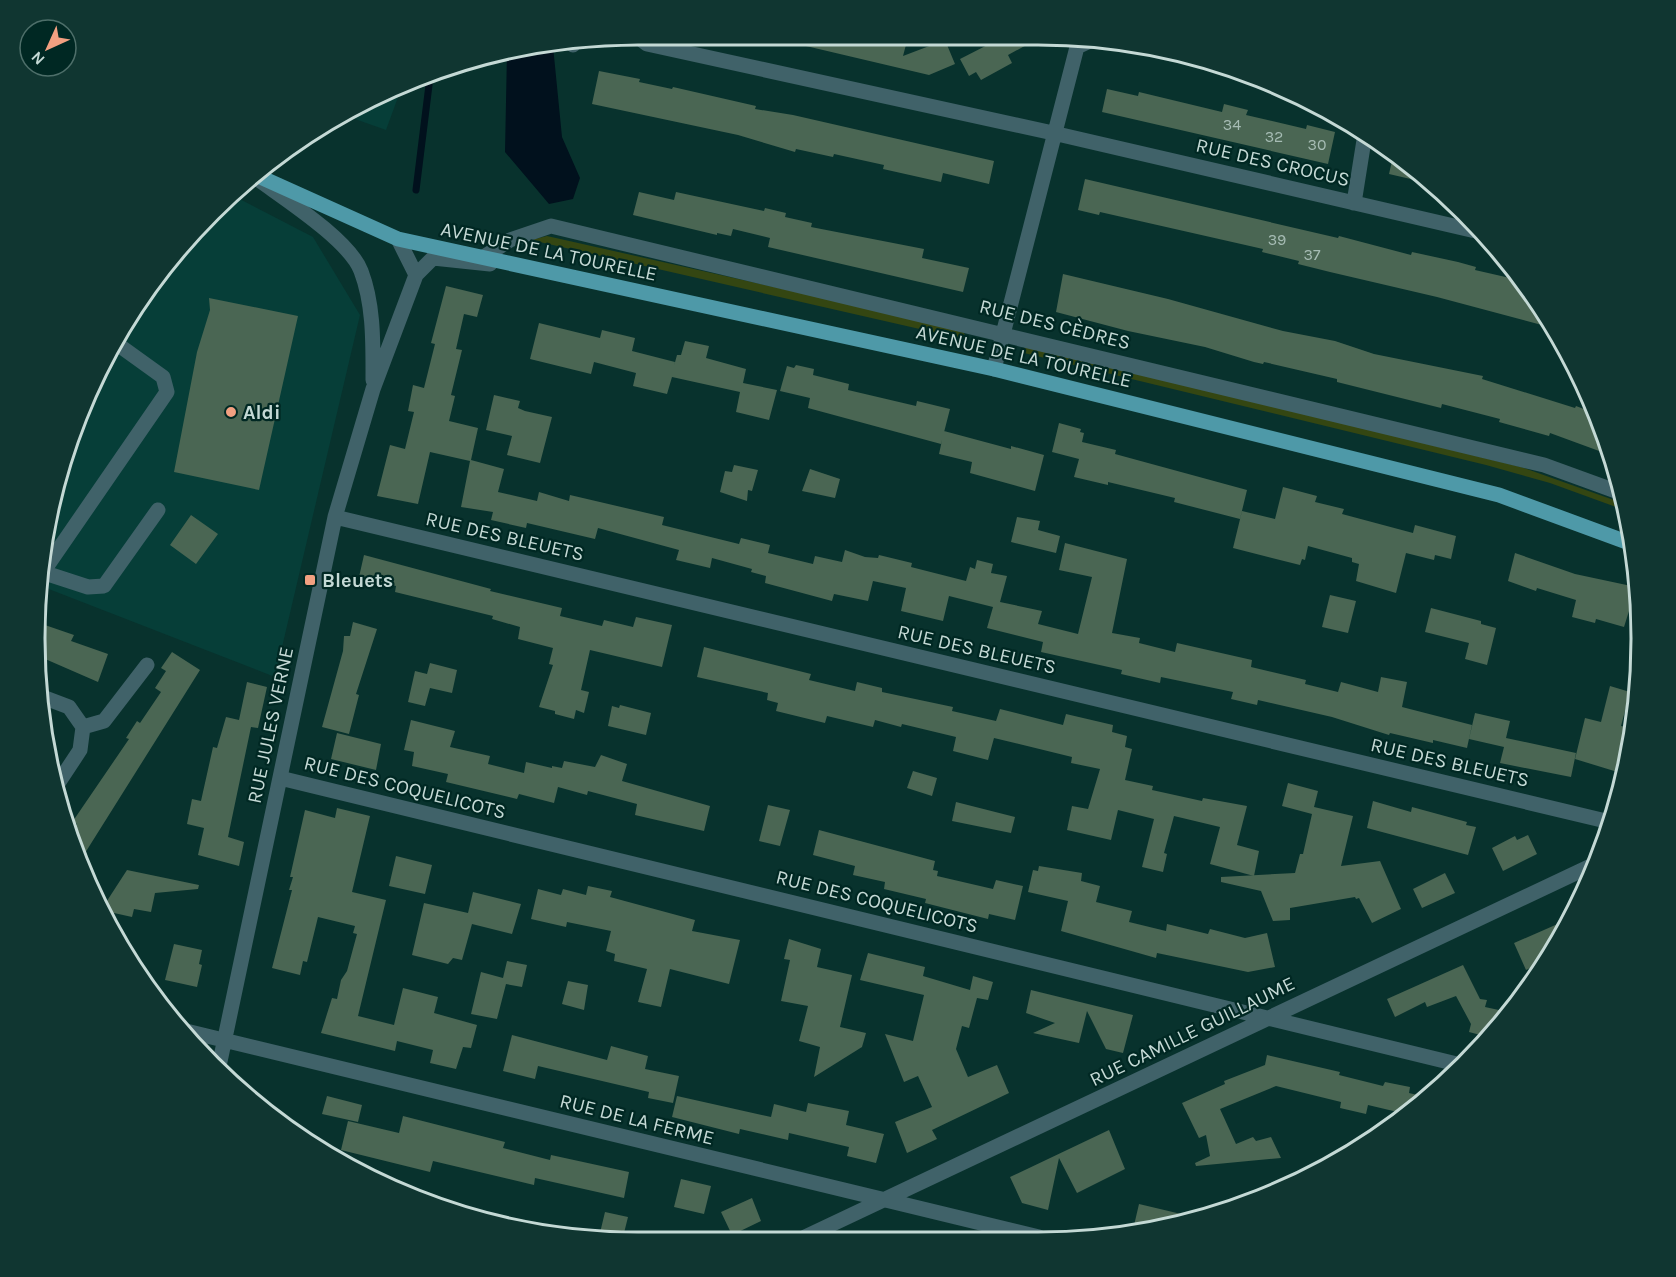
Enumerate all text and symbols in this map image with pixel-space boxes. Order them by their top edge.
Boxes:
north arrow [18,18,78,78]
text: N [27,47,49,69]
house number: 34 [1223,115,1241,134]
house number: 32 [1265,127,1283,146]
street label: RUE DES CROCUS [1194,134,1352,191]
house number: 30 [1308,135,1326,154]
street label: AVENUE DE LA TOURELLE [439,217,659,286]
house number: 39 [1268,230,1286,249]
house number: 37 [1304,245,1321,264]
street label: RUE DES CÈDRES [977,294,1133,354]
street label: AVENUE DE LA TOURELLE [914,320,1134,392]
place label: Aldi [243,401,280,424]
marker: Aldi [224,405,238,419]
street label: RUE DES BLEUETS [423,507,586,566]
place label: Bleuets [322,569,393,592]
marker: Bleuets [303,573,317,587]
street label: RUE DES BLEUETS [895,620,1058,679]
street label: RUE JULES VERNE [243,645,298,806]
street label: RUE DES BLEUETS [1368,733,1531,792]
street label: RUE DES COQUELICOTS [302,751,508,824]
street label: RUE DES COQUELICOTS [774,865,980,938]
street label: RUE CAMILLE GUILLAUME [1086,972,1298,1091]
street label: RUE DE LA FERME [557,1089,716,1150]

